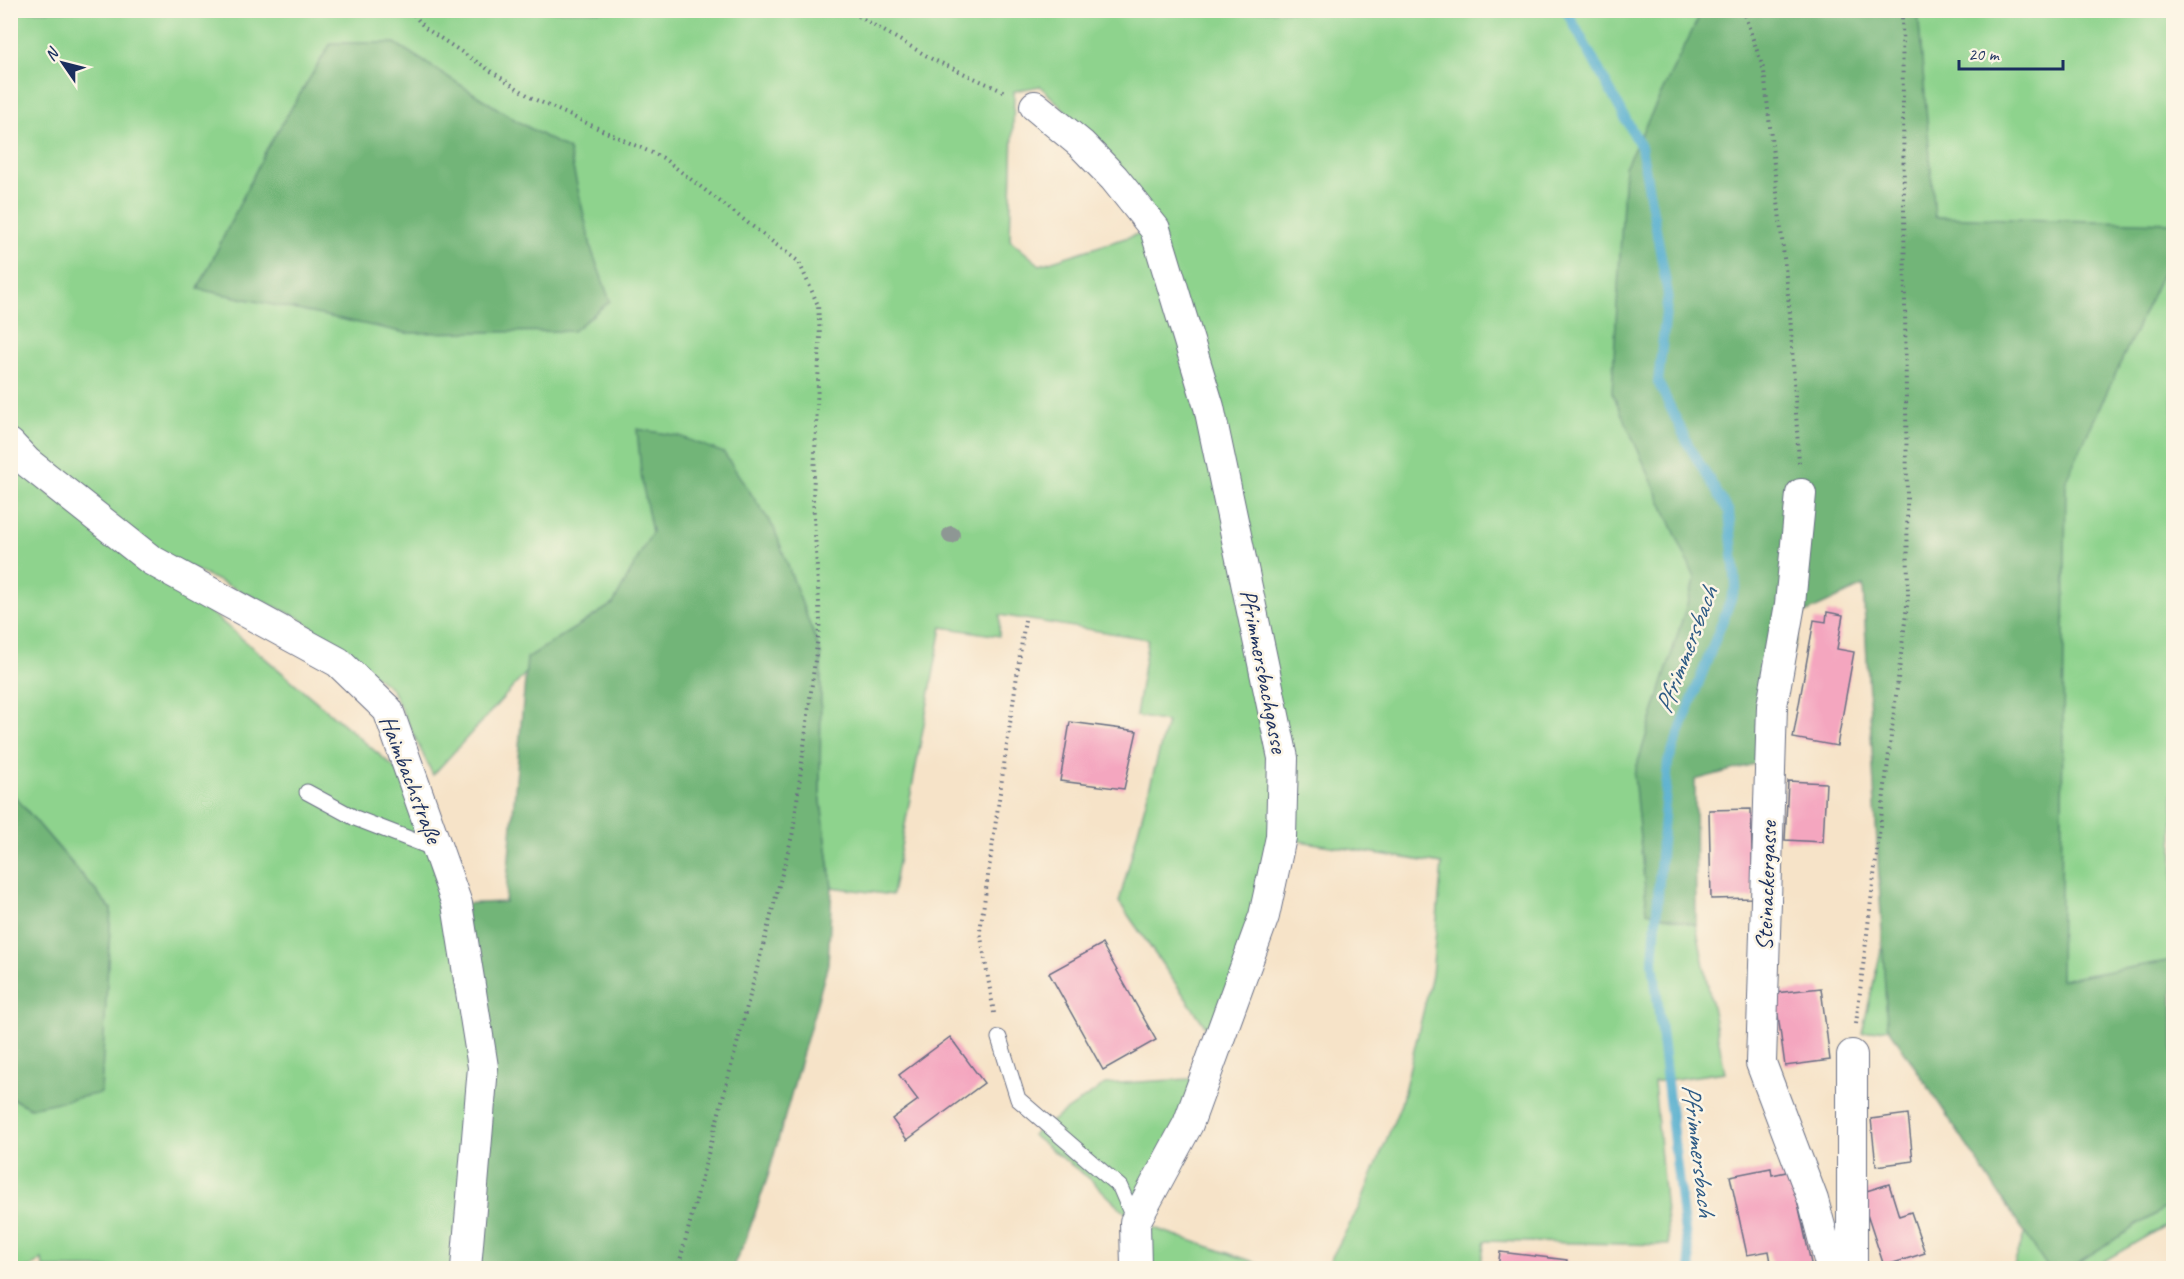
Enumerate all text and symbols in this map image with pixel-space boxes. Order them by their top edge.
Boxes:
north arrow [33,33,93,93]
scale bar [1959,33,2062,71]
text: N [40,43,64,65]
text: 20 m [1968,43,2001,65]
water label: Pfrimmersbach [1647,580,1726,718]
street label: Pfrimmersbachgasse [1233,587,1295,757]
street label: Haimbachstraße [373,711,450,849]
street label: Steinackergasse [1749,818,1783,951]
water label: Pfrimmersbach [1675,1082,1724,1220]

